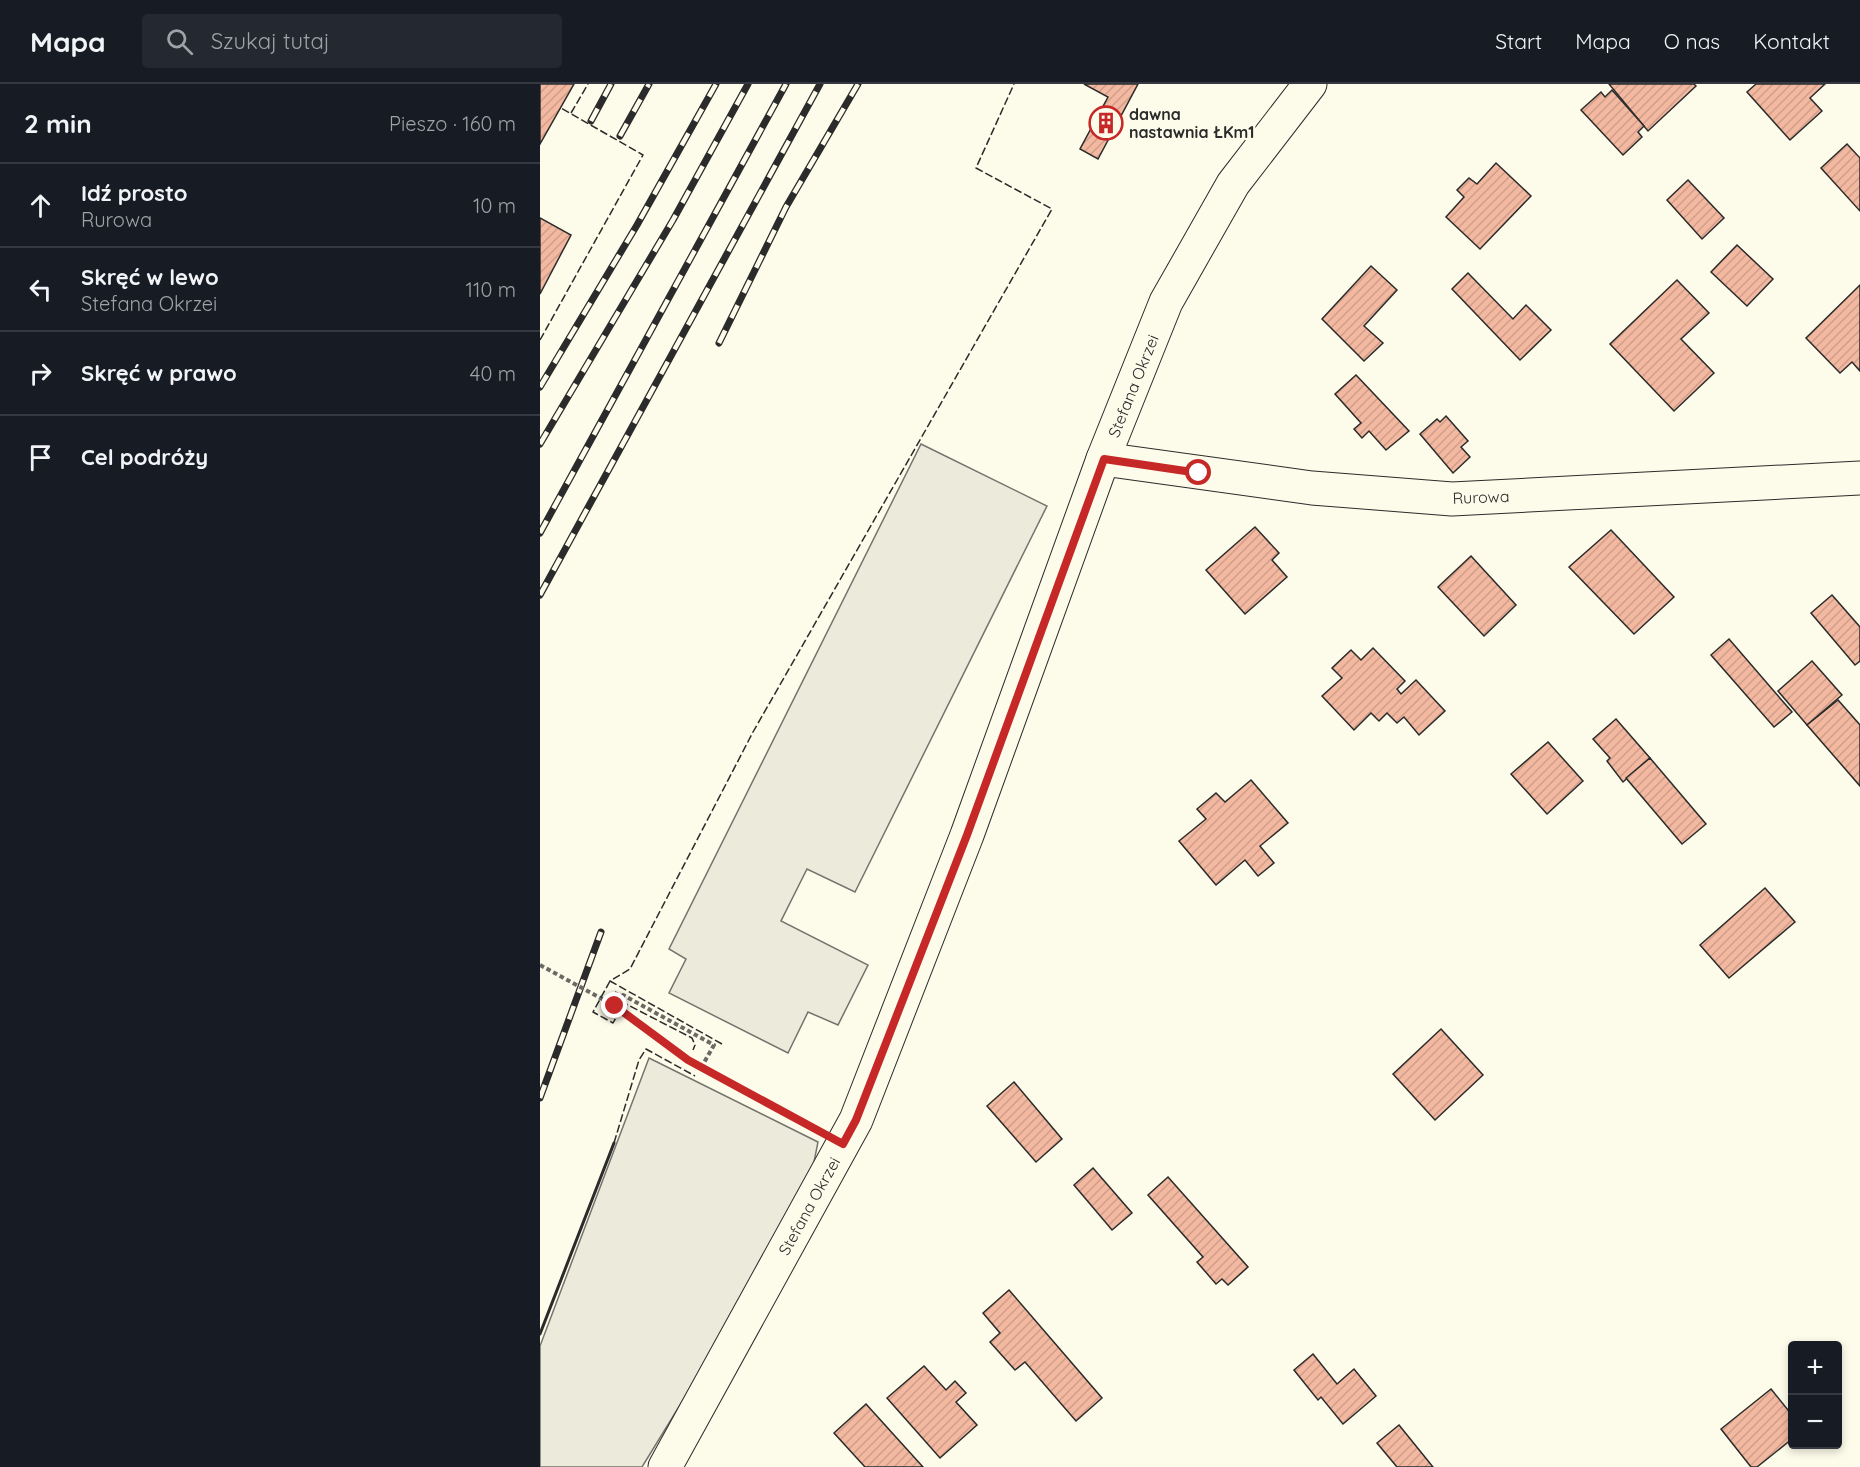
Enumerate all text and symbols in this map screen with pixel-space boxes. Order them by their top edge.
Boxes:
search box [142,14,562,68]
text: Mapa [30,24,106,59]
icon: search [163,25,196,58]
text: Szukaj tutaj [211,27,330,55]
text: Start [1495,28,1542,54]
text: Mapa [1575,28,1631,54]
text: O nas [1664,28,1720,54]
text: Kontakt [1753,28,1830,54]
place label: dawna nastawnia ŁKm1 [1129,104,1254,142]
building icon: dawna nastawnia ŁKm1 [1088,105,1124,141]
text: 2 min [24,107,92,140]
text: Pieszo · 160 m [389,111,516,136]
text: Idź prosto [81,179,188,207]
icon: ahead [24,189,57,222]
text: 10 m [473,193,516,218]
text: Rurowa [81,207,152,232]
text: Skręć w lewo [81,263,219,291]
icon: left [24,273,57,306]
text: 110 m [466,277,516,302]
text: Stefana Okrzei [81,291,217,316]
street label: Stefana Okrzei [1103,332,1163,440]
icon: right [24,357,57,390]
text: Skręć w prawo [81,359,237,387]
text: 40 m [470,361,516,386]
icon: arrive [24,441,57,474]
text: Cel podróży [81,443,208,471]
route start [1185,459,1211,485]
street label: Rurowa [1452,486,1510,508]
route end [601,992,627,1018]
street label: Stefana Okrzei [774,1153,844,1259]
map controls [1788,1341,1842,1449]
button: + [1788,1341,1842,1395]
button: − [1788,1395,1842,1449]

